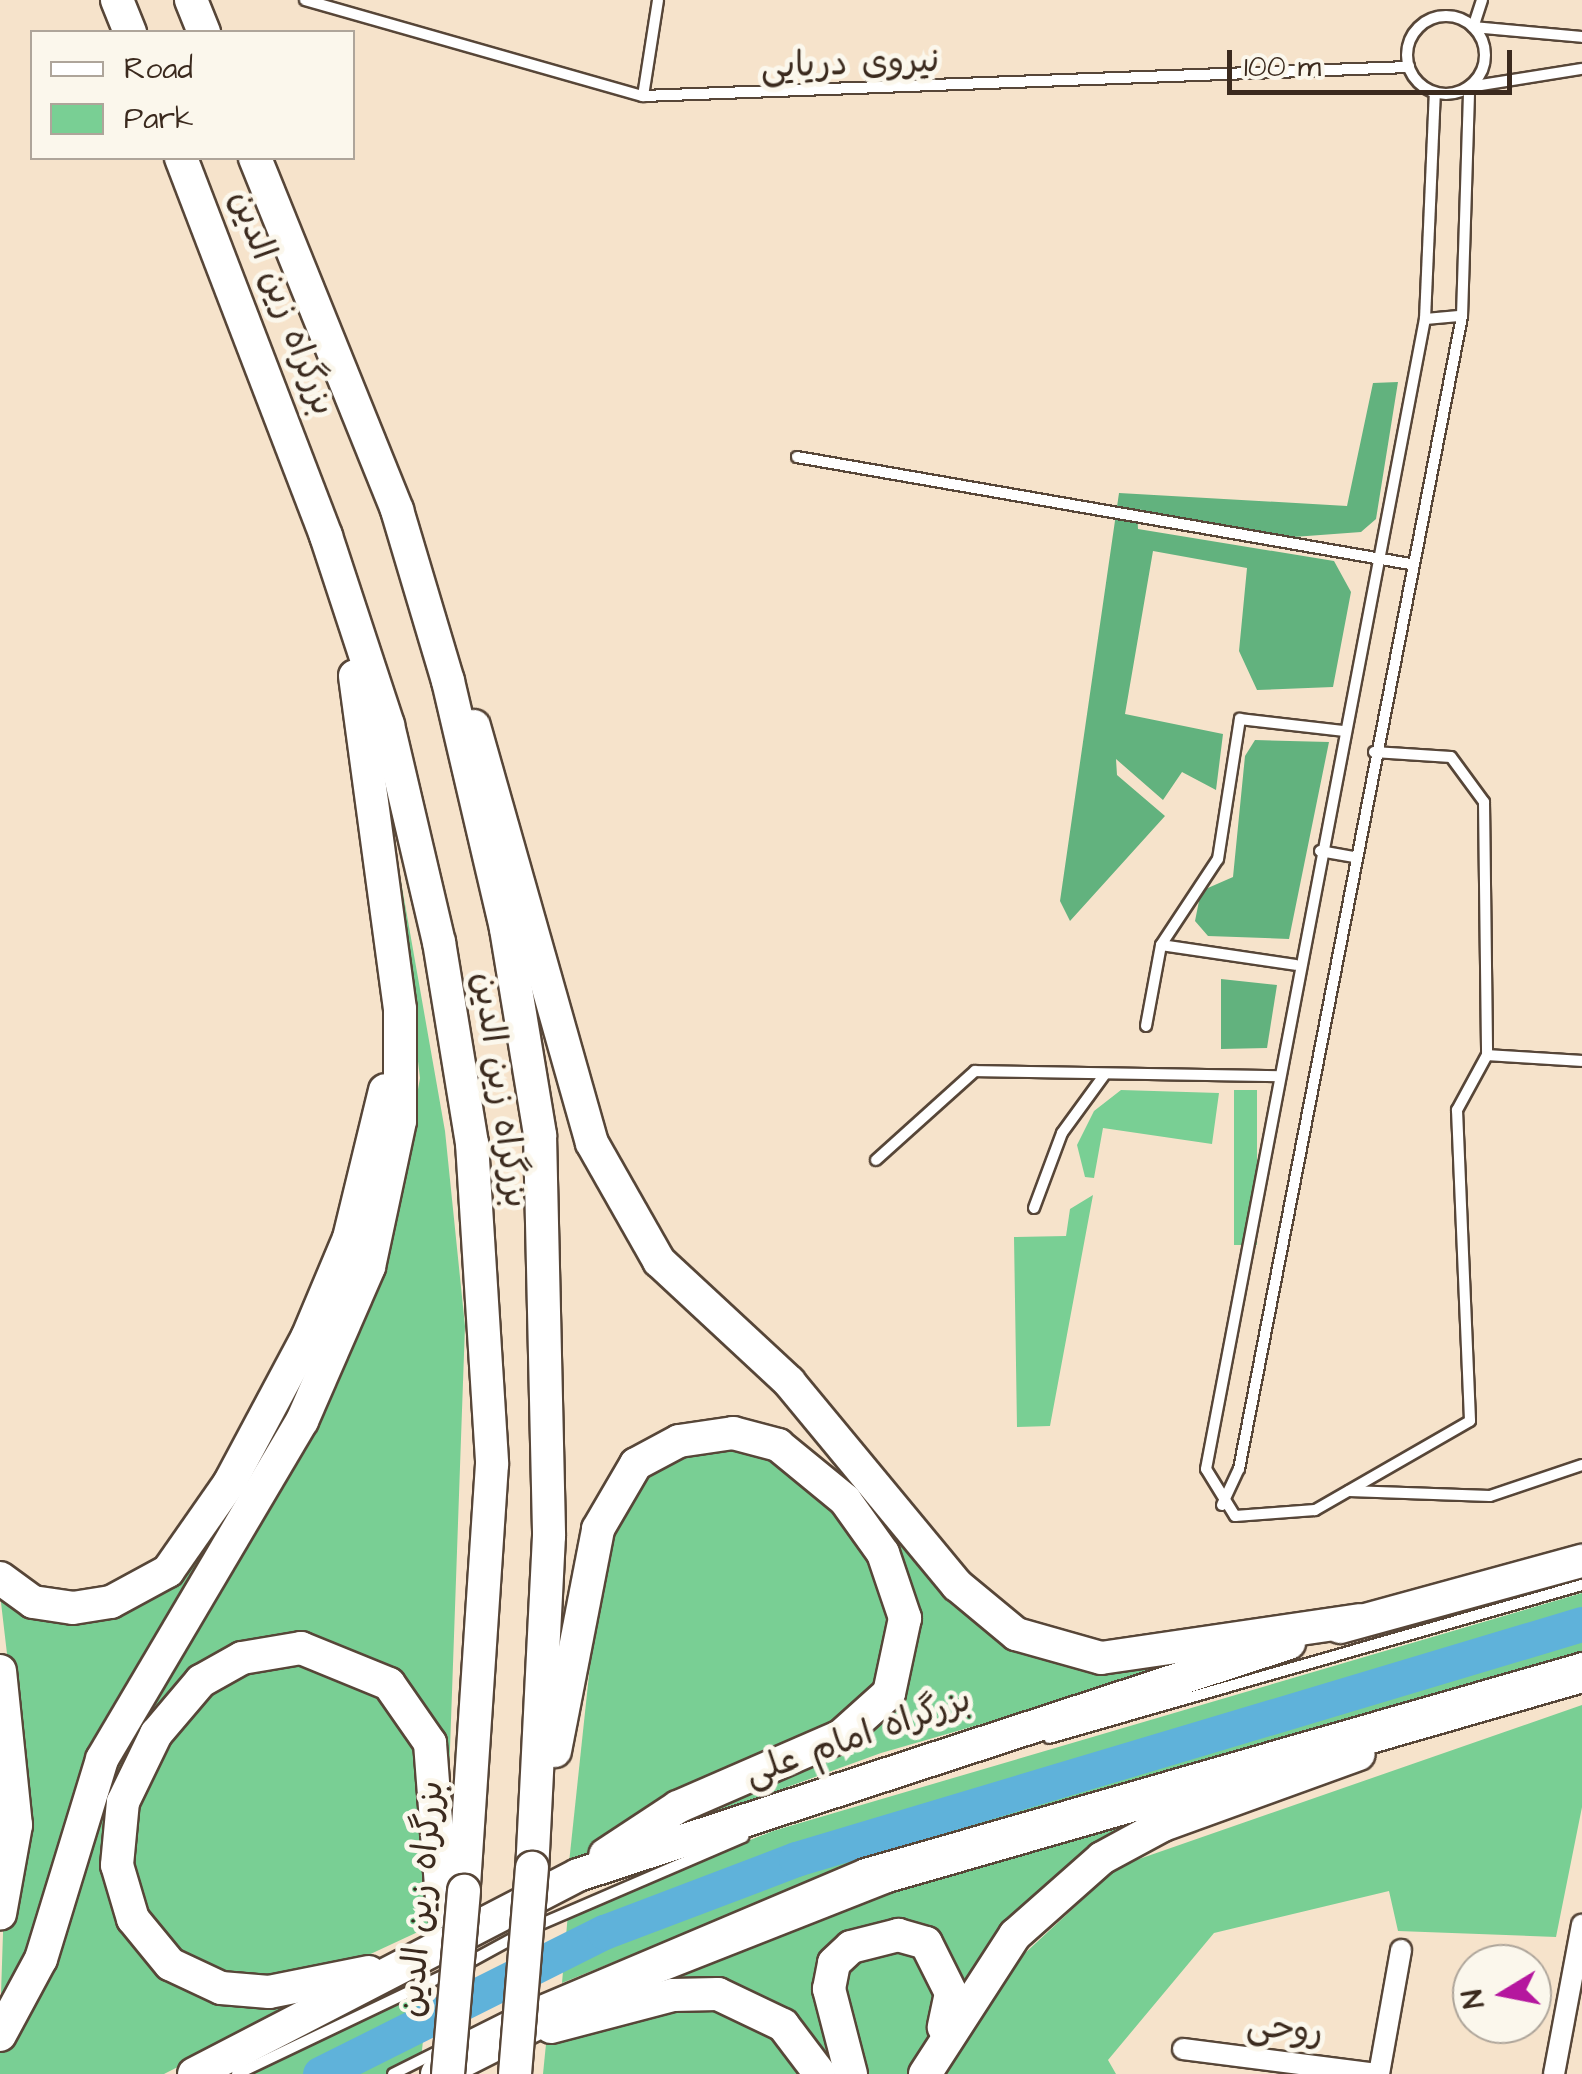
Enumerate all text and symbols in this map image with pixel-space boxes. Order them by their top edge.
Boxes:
legend [30,30,355,160]
scale bar [1232,30,1517,92]
street label: نیروی دریایی [760,40,940,88]
text: 100 m [1244,46,1321,88]
text: Road [124,48,193,90]
text: Park [124,98,193,140]
street label: بزرگراه زین الدین [220,185,344,421]
street label: بزرگراه زین الدین [463,969,537,1211]
street label: بزرگراه امام علی [740,1679,976,1795]
street label: بزرگراه زین الدین [391,1779,453,2019]
north arrow [1452,1944,1552,2044]
text: N [1453,1987,1495,2011]
street label: روحی [1244,2003,1326,2055]

